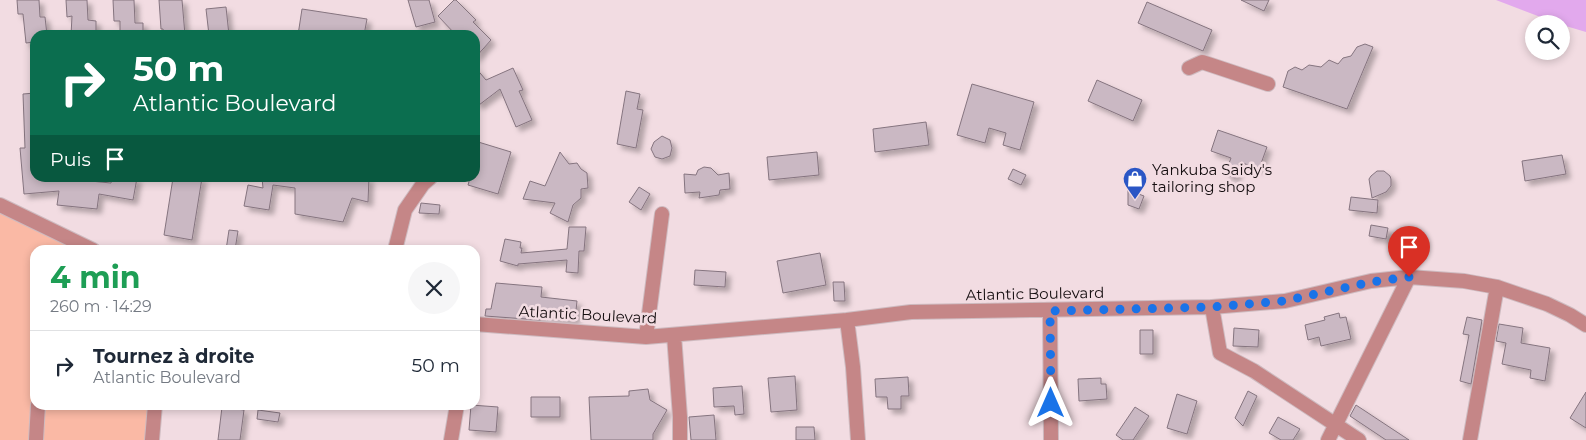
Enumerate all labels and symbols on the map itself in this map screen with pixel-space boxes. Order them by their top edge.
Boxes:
place label: Yankuba Saidy's tailoring shop [1152,160,1272,196]
shop icon: Yankuba Saidy's tailoring shop [1122,166,1148,200]
pin [1388,226,1430,277]
street label: Atlantic Boulevard [965,283,1105,304]
street label: Atlantic Boulevard [518,301,658,328]
position arrow [1024,376,1076,428]

